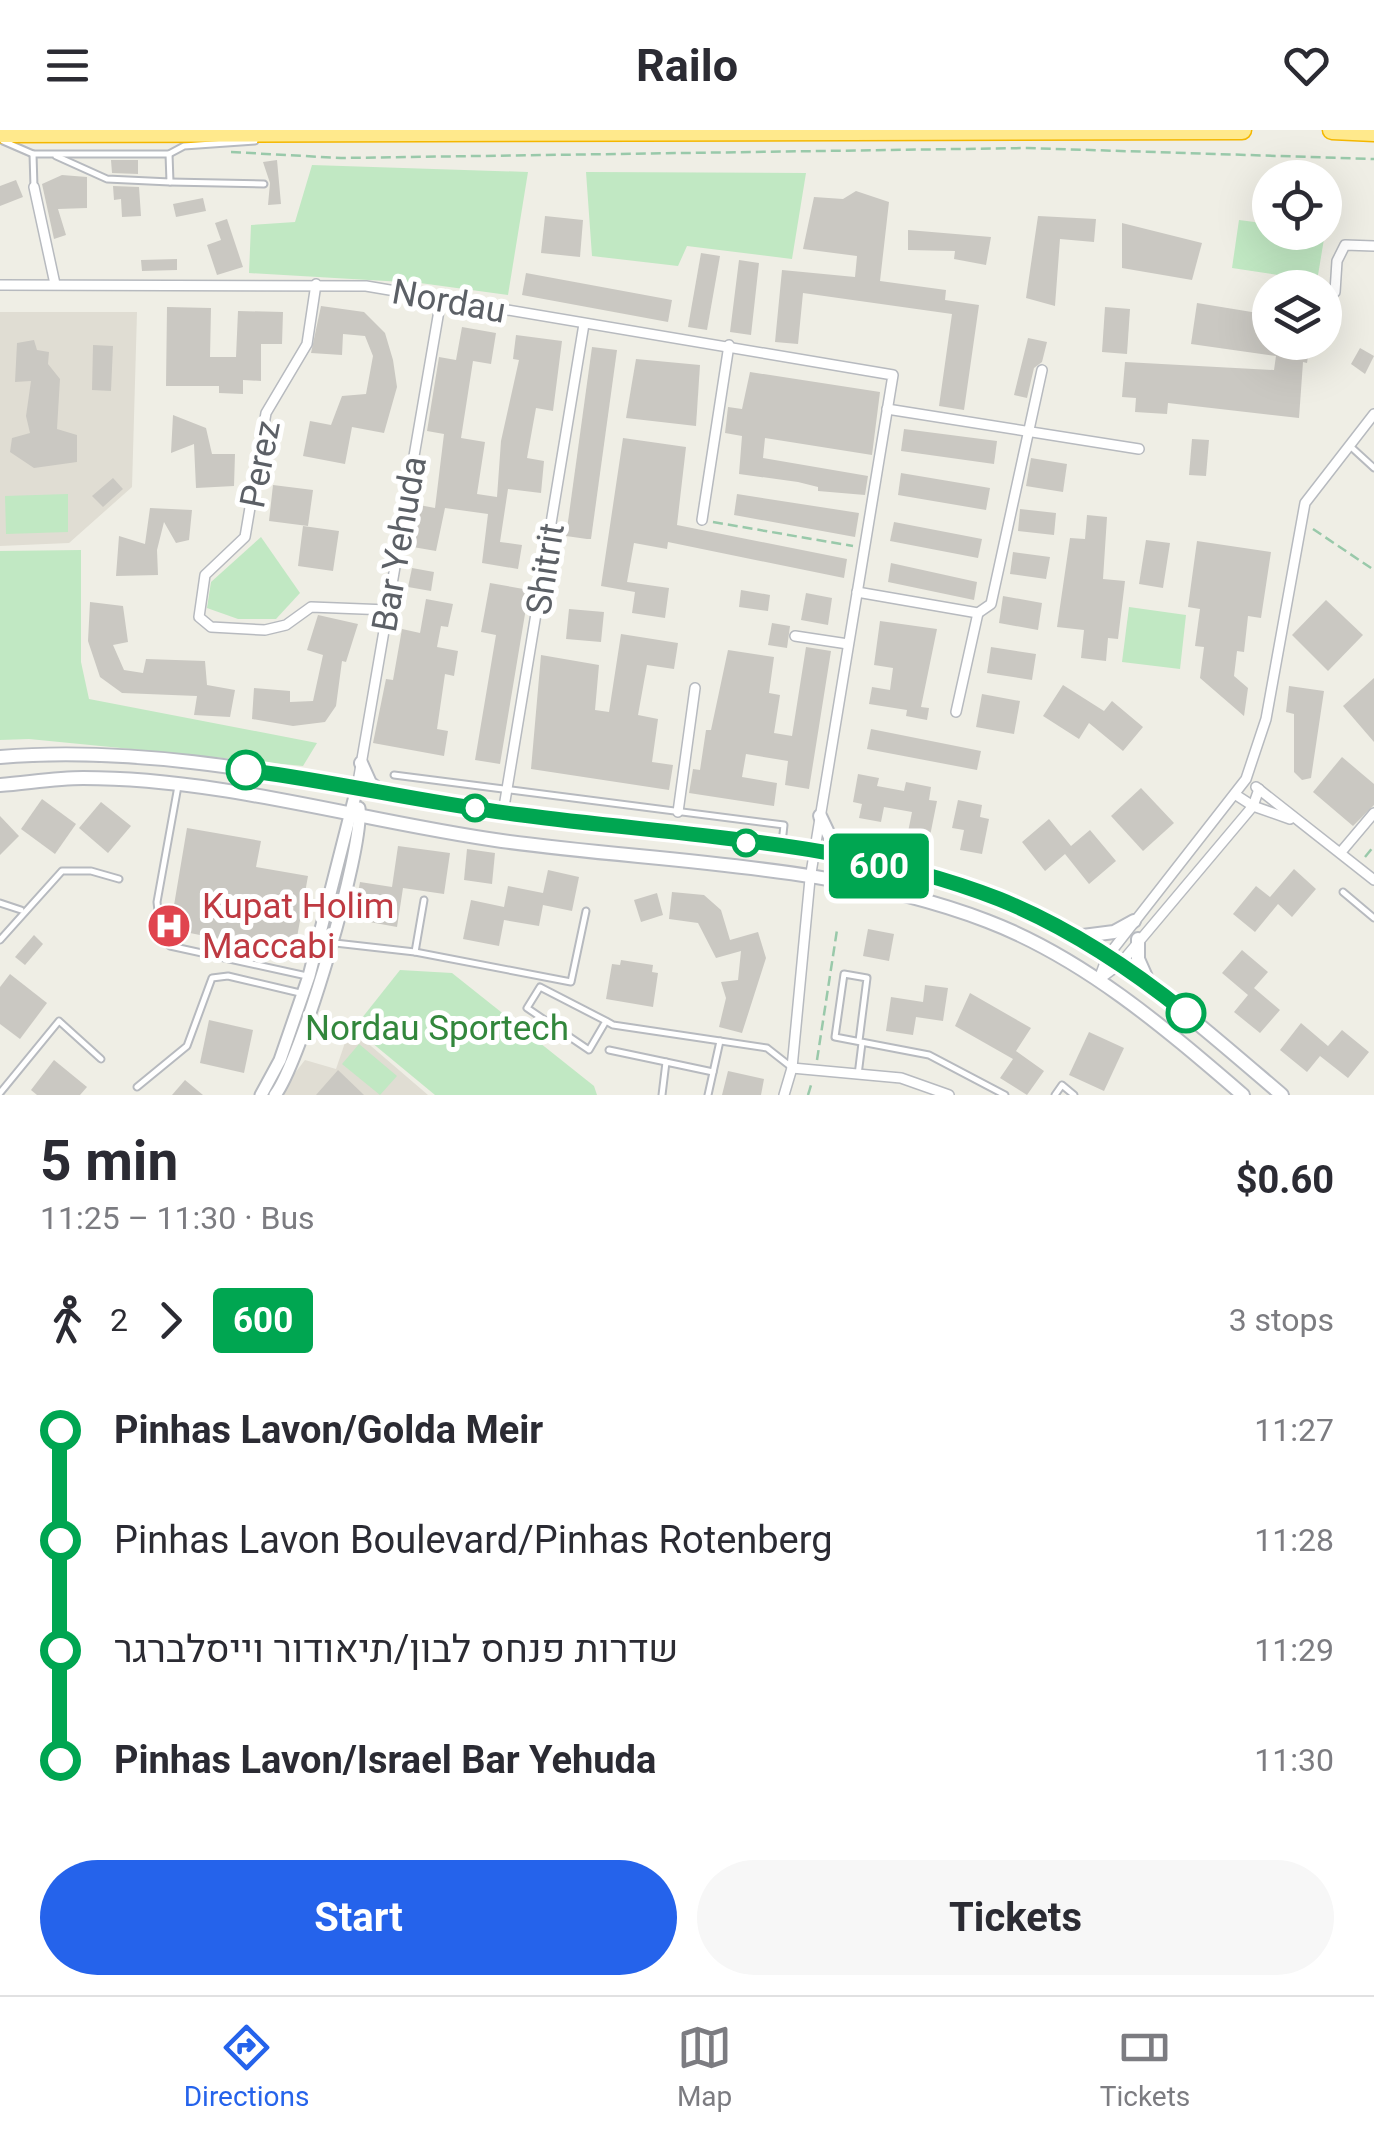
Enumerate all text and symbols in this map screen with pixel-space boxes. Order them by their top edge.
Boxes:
icon: menu [40,38,95,93]
icon: heart [1279,38,1334,93]
text: Railo [636,39,738,92]
map controls [1252,160,1342,360]
button: locate [1252,160,1342,250]
button: layers [1252,270,1342,360]
street label: Nordau [389,271,509,332]
street label: Perez [232,417,289,511]
street label: Bar Yehuda [364,453,435,635]
street label: Shitrit [518,521,573,618]
unlabelled marker [227,751,265,789]
unlabelled marker [462,795,488,821]
unlabelled marker [733,830,759,856]
line badge: 600 [822,834,936,898]
text: 600 [849,846,909,887]
place label: Kupat Holim Maccabi [202,886,394,967]
hospital icon: Kupat Holim Maccabi [146,903,192,949]
unlabelled marker [1167,994,1205,1032]
park label: Nordau Sportech [305,1008,569,1049]
text: 5 min [40,1129,178,1193]
text: $0.60 [1236,1158,1334,1202]
text: 11:25 – 11:30 · Bus [40,1199,315,1237]
icon: walk [40,1293,95,1348]
icon: forward [143,1293,198,1348]
text: 600 [233,1300,293,1341]
text: 2 [110,1301,128,1339]
text: 3 stops [1229,1301,1334,1339]
text: Pinhas Lavon/Golda Meir [114,1408,543,1452]
text: 11:27 [1254,1411,1334,1449]
text: Pinhas Lavon Boulevard/Pinhas Rotenberg [114,1518,833,1562]
text: 11:28 [1254,1521,1334,1559]
text: שדרות פנחס לבון/תיאודור וייסלברגר [114,1627,678,1671]
text: 11:29 [1254,1631,1334,1669]
text: Pinhas Lavon/Israel Bar Yehuda [114,1738,656,1782]
text: 11:30 [1254,1741,1334,1779]
button: Start [40,1860,677,1975]
button: Tickets [697,1860,1334,1975]
tab: Directions [184,2020,309,2113]
tab: Map [677,2020,732,2113]
tab: Tickets [1100,2020,1190,2113]

